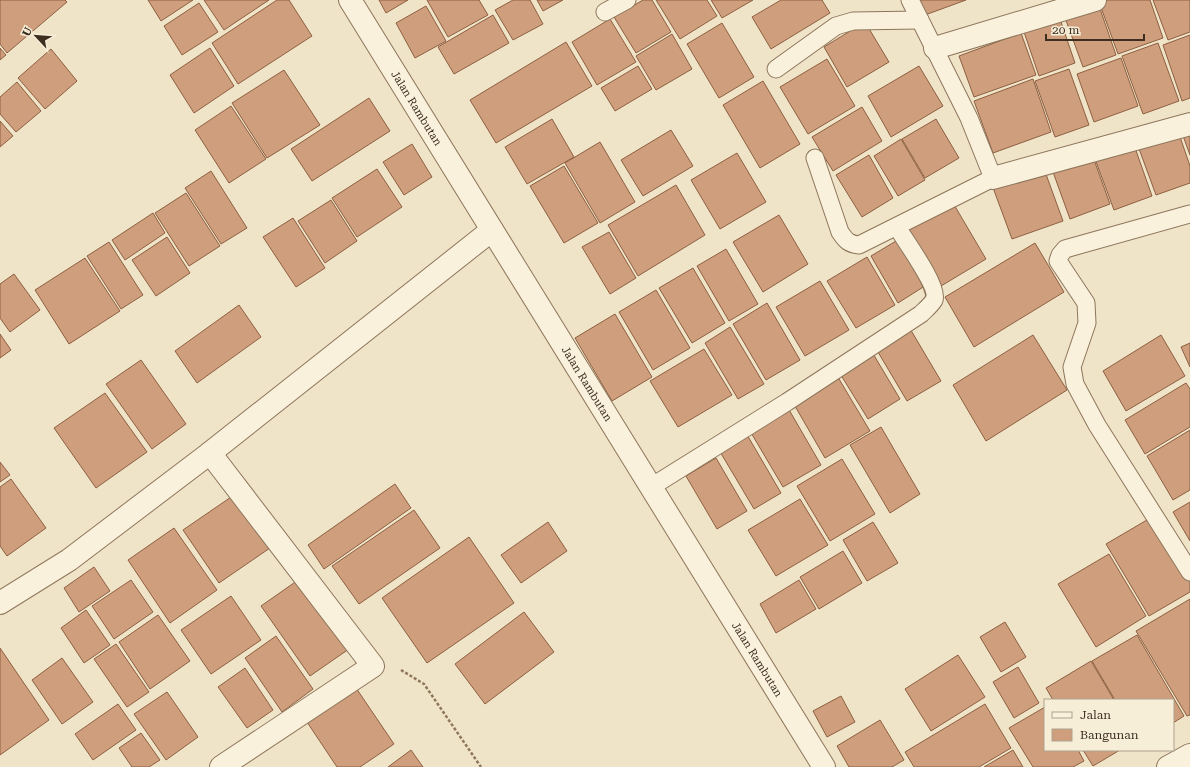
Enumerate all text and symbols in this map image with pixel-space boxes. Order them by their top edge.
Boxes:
north arrow [16,16,56,56]
scale bar [1046,16,1144,42]
text: 20 m [1052,23,1079,37]
text: U [20,25,35,38]
street label: Jalan Rambutan [388,68,444,148]
street label: Jalan Rambutan [559,344,615,424]
street label: Jalan Rambutan [729,620,785,699]
legend [1044,699,1174,751]
text: Jalan [1080,708,1111,722]
text: Bangunan [1080,728,1139,742]

